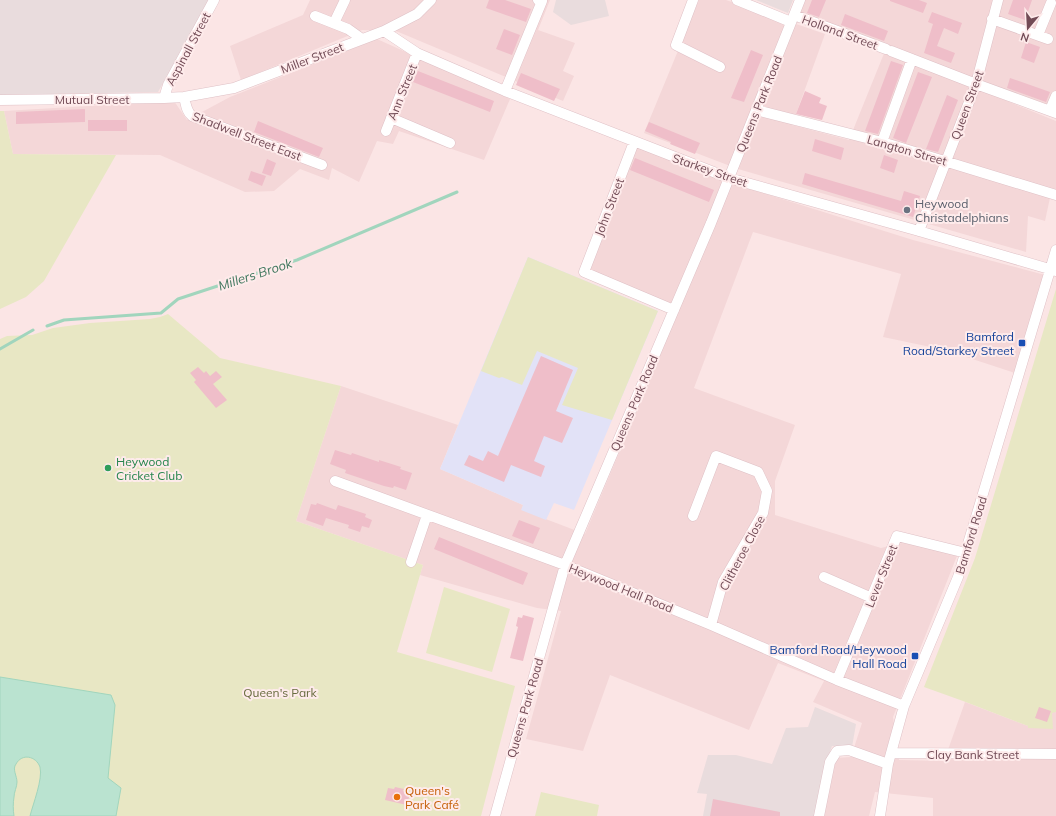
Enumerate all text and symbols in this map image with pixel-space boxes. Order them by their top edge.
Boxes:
north arrow [1008,8,1048,48]
street label: Aspinall Street [162,10,214,88]
street label: Holland Street [800,11,880,53]
text: N [1019,30,1031,45]
street label: Miller Street [278,39,346,77]
street label: Queens Park Road [733,53,785,155]
street label: Ann Street [384,62,420,122]
street label: Queen Street [948,68,986,142]
street label: Mutual Street [55,92,129,107]
street label: Shadwell Street East [191,108,303,164]
street label: Langton Street [865,131,949,169]
street label: Starkey Street [670,150,750,190]
street label: John Street [591,176,627,238]
place label: Heywood Christadelphians [915,196,1009,225]
marker: Heywood Christadelphians [902,205,912,215]
water label: Millers Brook [216,254,294,294]
place label: Bamford Road/Starkey Street [903,329,1014,358]
marker: Bamford Road/Starkey Street [1017,338,1027,348]
street label: Queens Park Road [607,353,661,453]
place label: Heywood Cricket Club [116,454,182,483]
marker: Heywood Cricket Club [103,463,113,473]
street label: Bamford Road [952,494,990,576]
street label: Clitheroe Close [716,513,768,593]
street label: Lever Street [862,542,900,610]
street label: Heywood Hall Road [567,560,675,616]
place label: Bamford Road/Heywood Hall Road [770,642,907,671]
marker: Bamford Road/Heywood Hall Road [910,651,920,661]
street label: Queens Park Road [504,656,546,760]
park label: Queen's Park [243,685,317,700]
street label: Clay Bank Street [927,747,1019,762]
place label: Queen's Park Café [405,783,459,812]
marker: Queen's Park Café [392,792,402,802]

